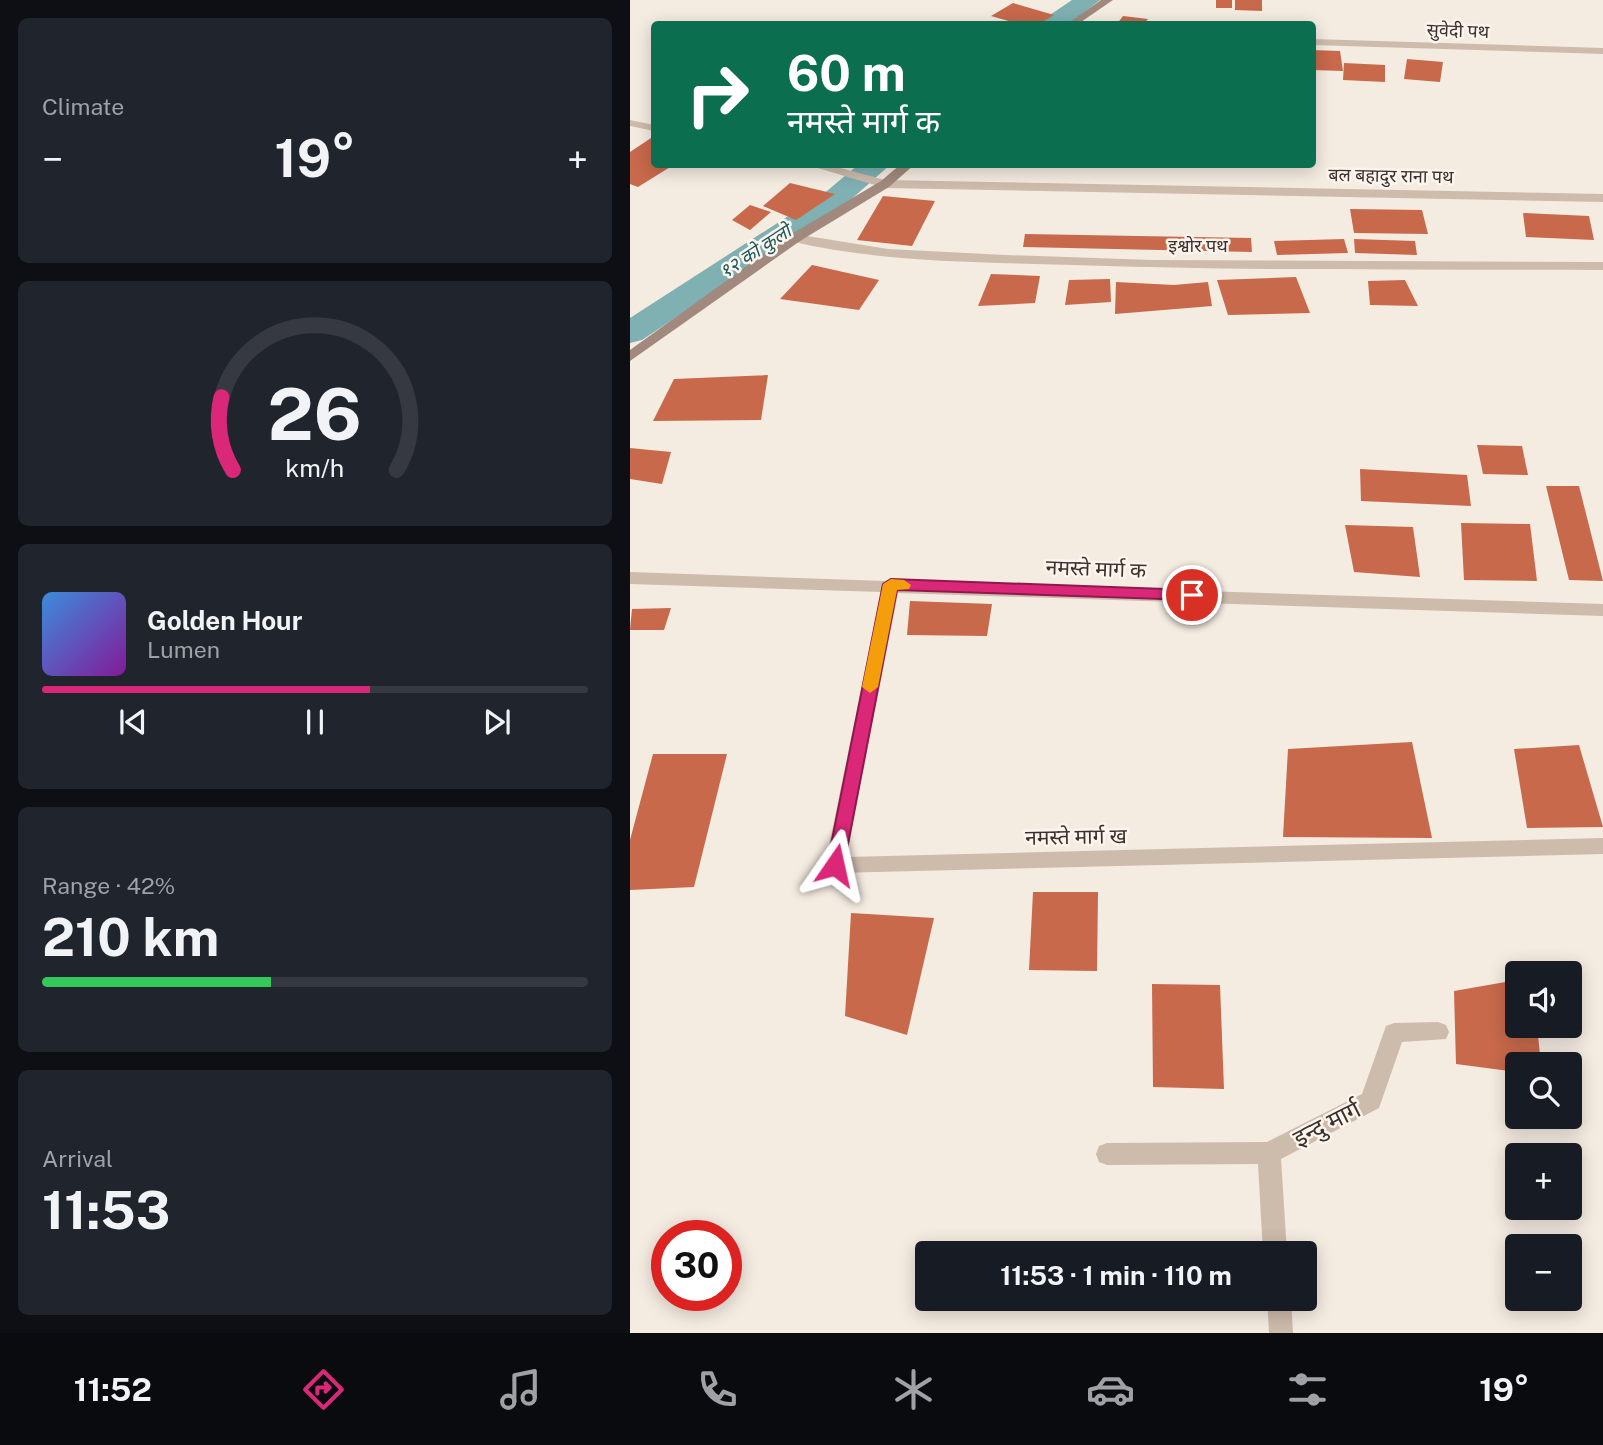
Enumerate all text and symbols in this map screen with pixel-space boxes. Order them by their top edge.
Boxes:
street label: सुवेदी पथ [1426,19,1490,44]
text: 60 m [787,44,906,102]
icon: right [672,49,763,140]
text: Climate [42,93,124,120]
text: नमस्ते मार्ग क [787,103,940,140]
text: 19° [274,128,356,189]
text: − [42,137,63,182]
text: + [567,137,588,182]
street label: बल बहादुर राना पथ [1328,164,1454,189]
water label: १२ को कुलो [715,218,799,284]
street label: इश्वोर पथ [1168,235,1228,256]
text: 26 [268,371,362,456]
text: km/h [286,452,344,482]
street label: नमस्ते मार्ग क [1045,554,1148,583]
pin [1162,565,1222,625]
icon: arrive [1173,576,1211,614]
text: Golden Hour [147,605,302,636]
text: Lumen [147,636,220,663]
icon: previous [114,703,152,741]
icon: pause [296,703,334,741]
icon: next [478,703,516,741]
street label: नमस्ते मार्ग ख [1025,823,1128,850]
position arrow [798,828,872,902]
text: Range · 42% [42,872,175,899]
text: 210 km [42,907,219,968]
map controls [1505,961,1582,1311]
button: sound [1505,961,1582,1038]
button: search [1505,1052,1582,1129]
street label: इन्दु मार्ग [1288,1094,1367,1154]
button: + [1505,1143,1582,1220]
text: Arrival [42,1145,113,1172]
text: 11:53 [42,1180,170,1241]
speed limit sign: 30 [651,1220,742,1311]
button: − [1505,1234,1582,1311]
text: 11:53 · 1 min · 110 m [1000,1260,1232,1291]
icon: directions [299,1365,348,1414]
icon: music [496,1365,545,1414]
icon: phone [693,1365,742,1414]
icon: climate [889,1365,938,1414]
icon: car [1086,1365,1135,1414]
icon: filters [1283,1365,1332,1414]
text: 11:52 [74,1371,152,1408]
text: 19° [1479,1371,1529,1408]

